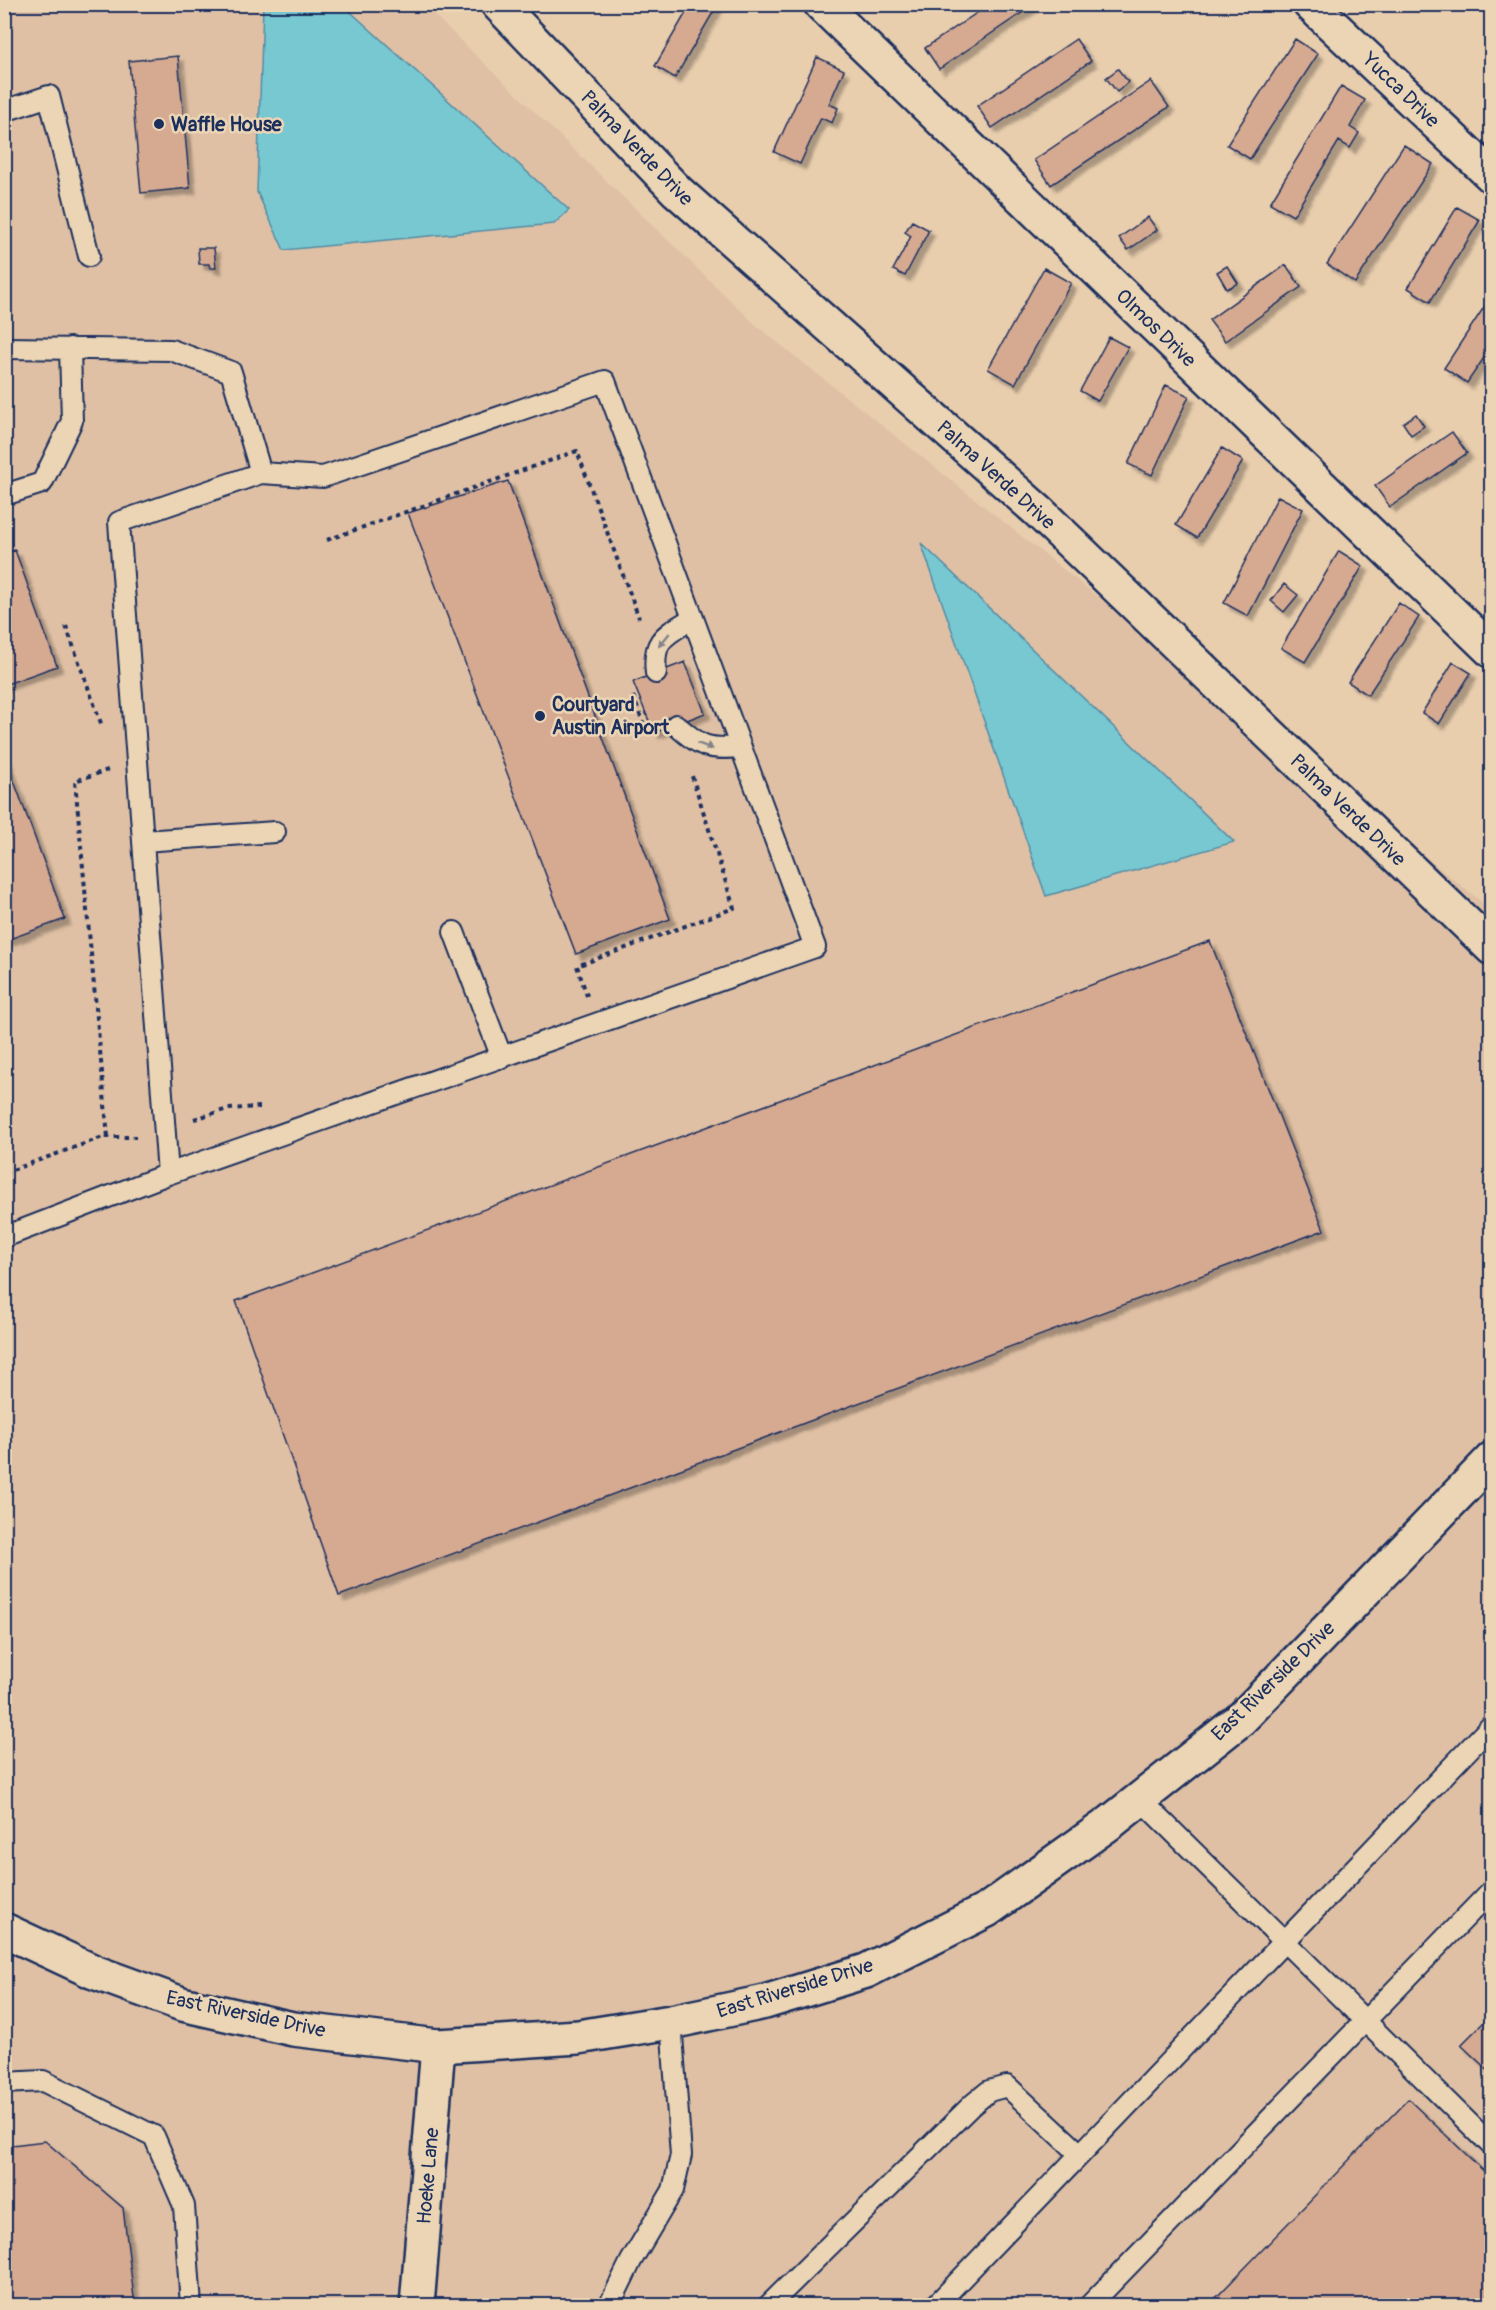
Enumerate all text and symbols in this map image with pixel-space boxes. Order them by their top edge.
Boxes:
street label: Yucca Drive [1356,46,1445,133]
street label: Palma Verde Drive [575,85,699,211]
place label: Waffle House [171,112,283,137]
marker: Waffle House [152,117,166,131]
street label: Olmos Drive [1111,284,1201,372]
street label: Palma Verde Drive [931,415,1061,535]
one-way arrow [657,632,670,648]
place label: Courtyard Austin Airport [552,692,670,740]
marker: Courtyard Austin Airport [533,709,547,723]
one-way arrow [696,741,714,751]
street label: Palma Verde Drive [1285,748,1411,872]
street label: East Riverside Drive [1206,1616,1340,1746]
street label: East Riverside Drive [714,1952,876,2024]
street label: East Riverside Drive [164,1985,328,2043]
street label: Hoeke Lane [411,2126,445,2225]

